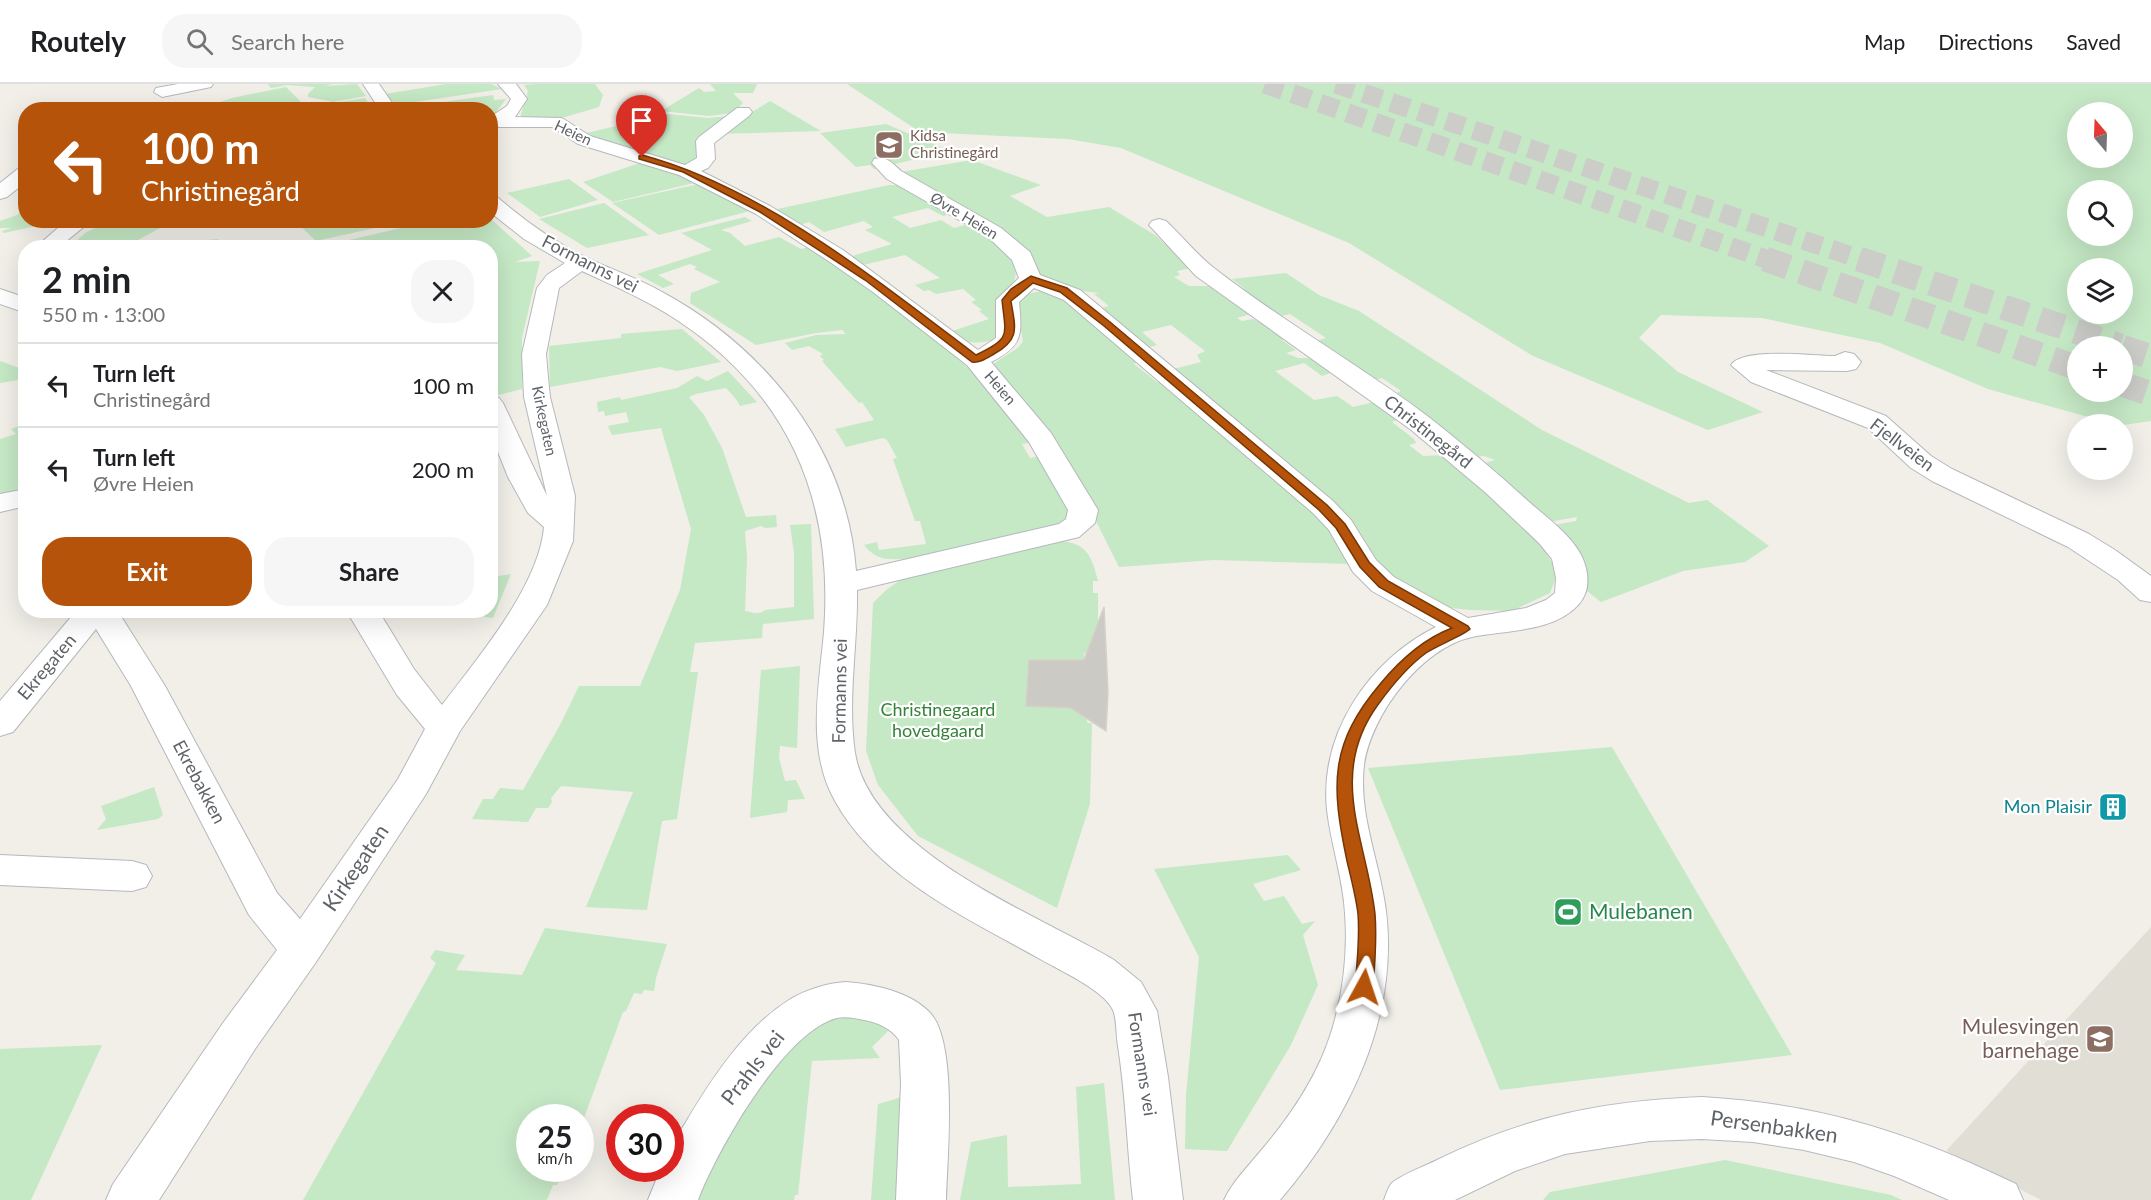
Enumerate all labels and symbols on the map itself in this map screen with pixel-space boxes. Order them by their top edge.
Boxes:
pin [616,95,667,157]
north arrow [2067,102,2133,168]
street label: Heien [552,116,595,148]
place label: Kidsa Christinegård [910,126,998,161]
school or university icon: Kidsa Christinegård [873,129,905,161]
street label: Øvre Heien [927,188,1002,242]
street label: Formanns vei [539,230,642,297]
street label: Heien [981,367,1020,408]
street label: Kirkegaten [529,384,561,457]
street label: Christinegård [1380,390,1477,473]
street label: Fjellveien [1866,413,1939,476]
street label: Ekregaten [12,629,80,704]
street label: Formanns vei [827,638,851,744]
park label: Christinegaard hovedgaard [881,698,995,741]
street label: Ekrebakken [169,736,231,827]
building icon: Mon Plaisir [2097,791,2129,823]
place label: Mon Plaisir [2004,795,2092,817]
street label: Kirkegaten [317,819,393,915]
sports icon: Mulebanen [1552,896,1584,928]
place label: Mulebanen [1589,898,1693,923]
position arrow [1332,955,1396,1019]
street label: Formanns vei [1124,1010,1162,1117]
place label: Mulesvingen barnehage [1962,1013,2079,1062]
school or university icon: Mulesvingen barnehage [2084,1023,2116,1055]
street label: Prahls vei [715,1025,789,1109]
speed limit sign: 30 [606,1104,684,1182]
street label: Persenbakken [1709,1104,1840,1147]

